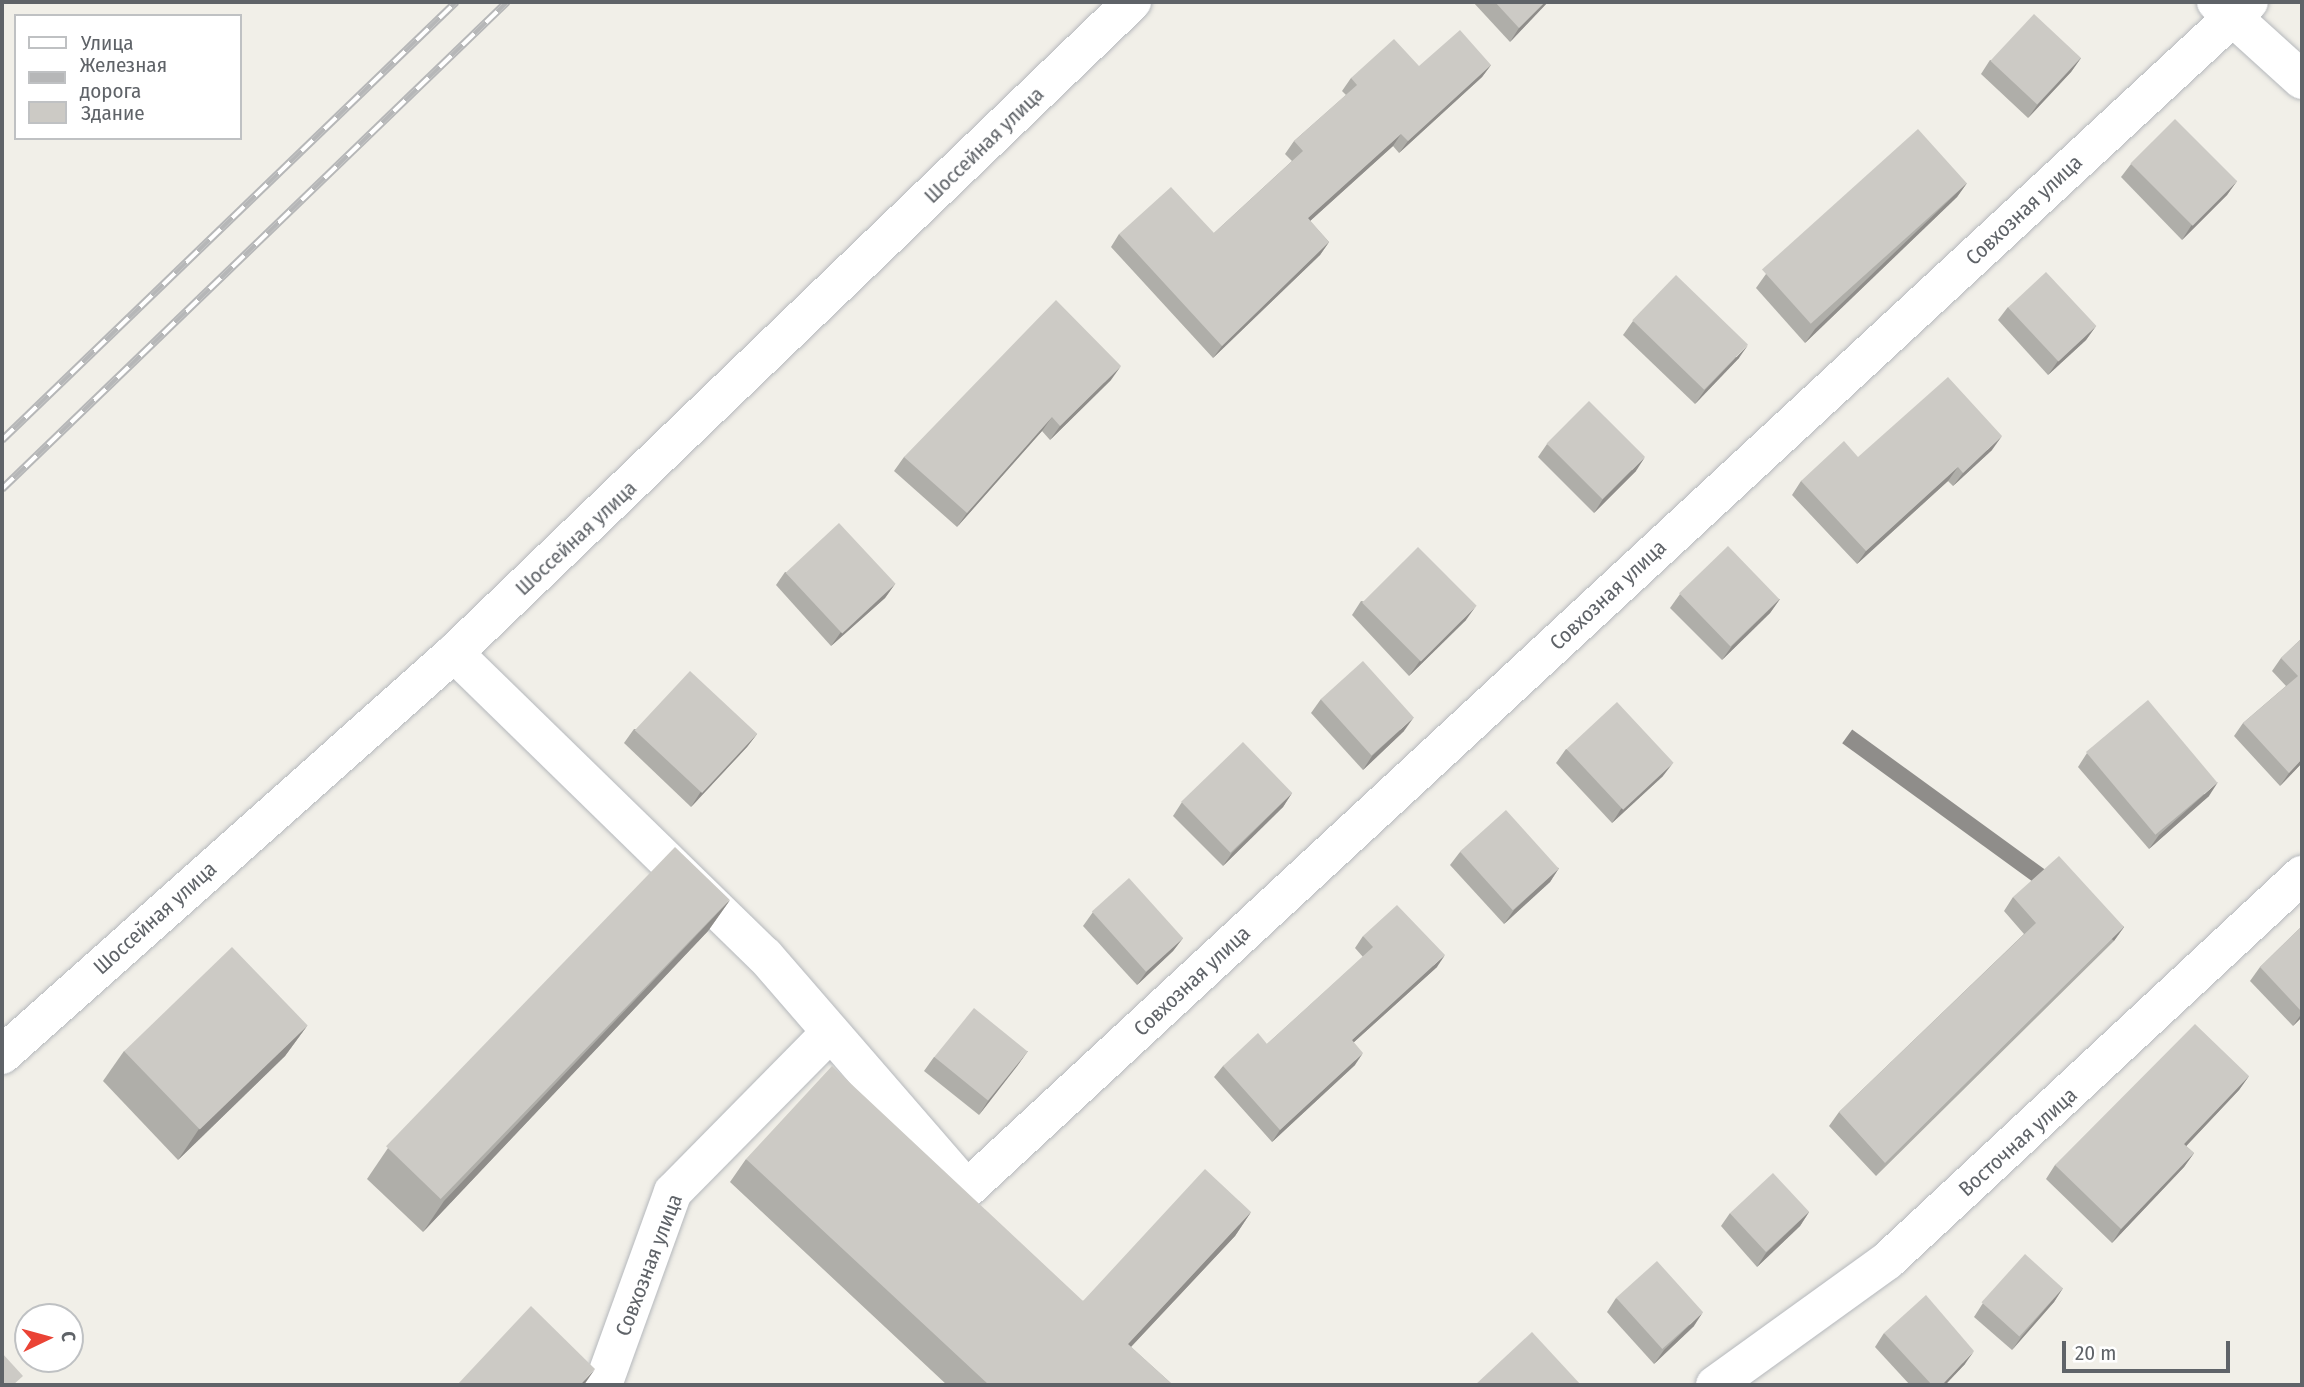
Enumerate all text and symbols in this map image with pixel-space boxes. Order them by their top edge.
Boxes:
legend [14,14,242,140]
text: Улица [81,30,134,56]
text: Железная дорога [80,52,167,104]
street label: Шоссейная улица [919,82,1049,208]
text: Здание [81,100,145,126]
street label: Совхозная улица [1961,150,2087,270]
street label: Шоссейная улица [510,475,642,601]
street label: Совхозная улица [1545,535,1671,655]
street label: Шоссейная улица [88,856,222,980]
street label: Совхозная улица [1129,921,1255,1041]
street label: Восточная улица [1954,1082,2082,1202]
street label: Совхозная улица [610,1191,688,1339]
north arrow [14,1303,84,1373]
scale bar [2066,1328,2234,1372]
text: С [57,1330,80,1342]
text: 20 m [2075,1340,2116,1366]

